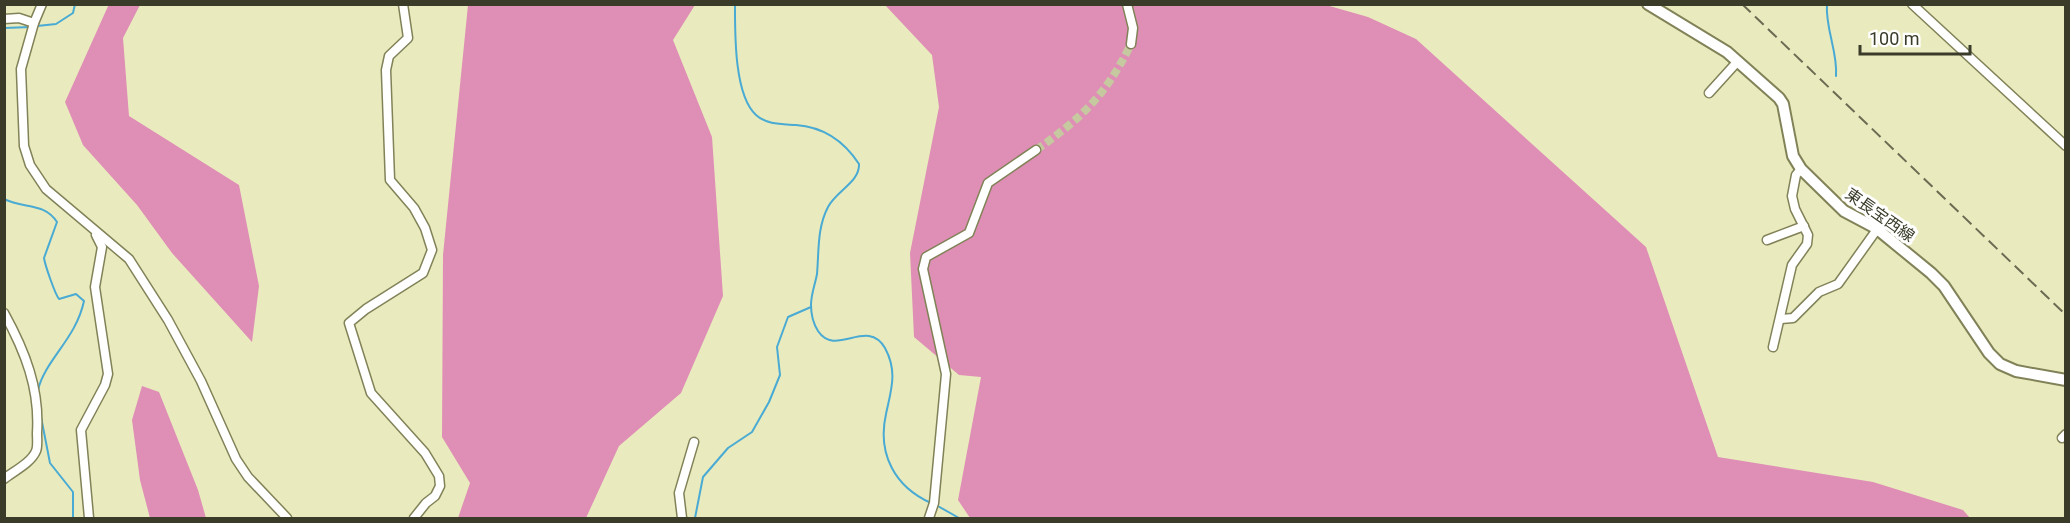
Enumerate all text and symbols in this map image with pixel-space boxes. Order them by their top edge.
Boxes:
scale bar [1860,18,1970,56]
text: 100 m [1869,28,1920,49]
street label: 東長宝西線 [1842,184,1918,246]

